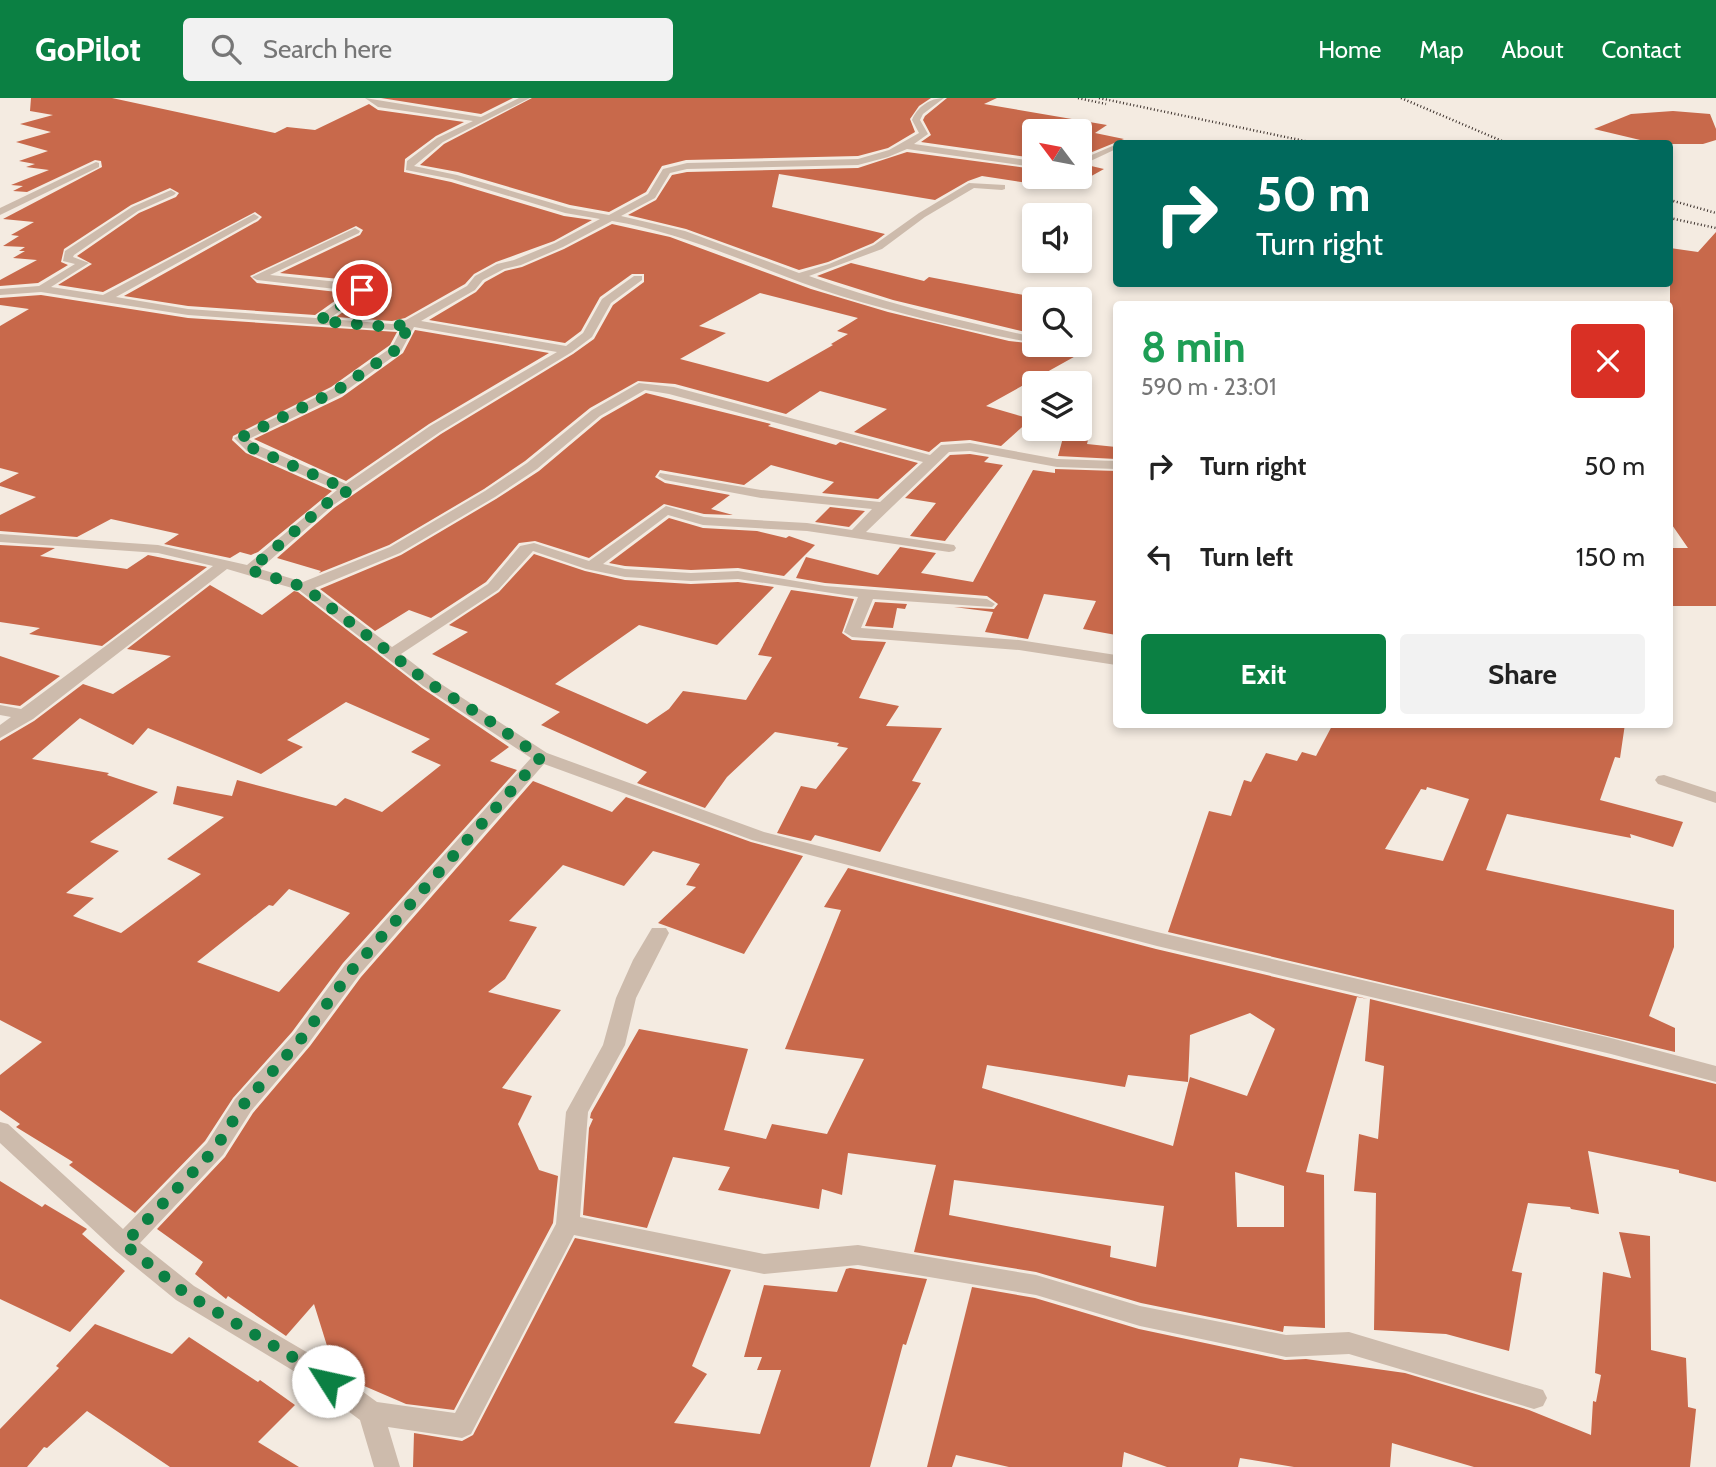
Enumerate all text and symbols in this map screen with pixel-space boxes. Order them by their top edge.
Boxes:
search box [183,18,673,81]
text: GoPilot [35,29,141,69]
icon: search [207,30,245,68]
text: Search here [263,33,392,65]
text: Home [1318,35,1381,64]
text: Map [1419,35,1464,64]
text: About [1502,35,1564,64]
text: Contact [1602,35,1681,64]
north arrow [1022,119,1092,189]
map controls [1022,119,1092,441]
text: 50 m [1256,164,1371,223]
icon: right [1141,168,1232,259]
button: sound [1022,203,1092,273]
text: Turn right [1256,224,1383,263]
pin [332,260,392,320]
icon: arrive [343,271,381,309]
button: search [1022,287,1092,357]
text: 8 min [1141,321,1246,373]
button: close [1571,324,1645,398]
button: layers [1022,371,1092,441]
text: 590 m · 23:01 [1141,373,1277,401]
icon: right [1141,447,1179,485]
text: Turn right [1200,450,1306,482]
text: 50 m [1584,450,1645,482]
icon: left [1141,538,1179,576]
text: Turn left [1200,541,1293,573]
text: 150 m [1576,541,1645,573]
button: Exit [1141,634,1386,714]
button: Share [1400,634,1645,714]
position arrow [291,1344,365,1418]

